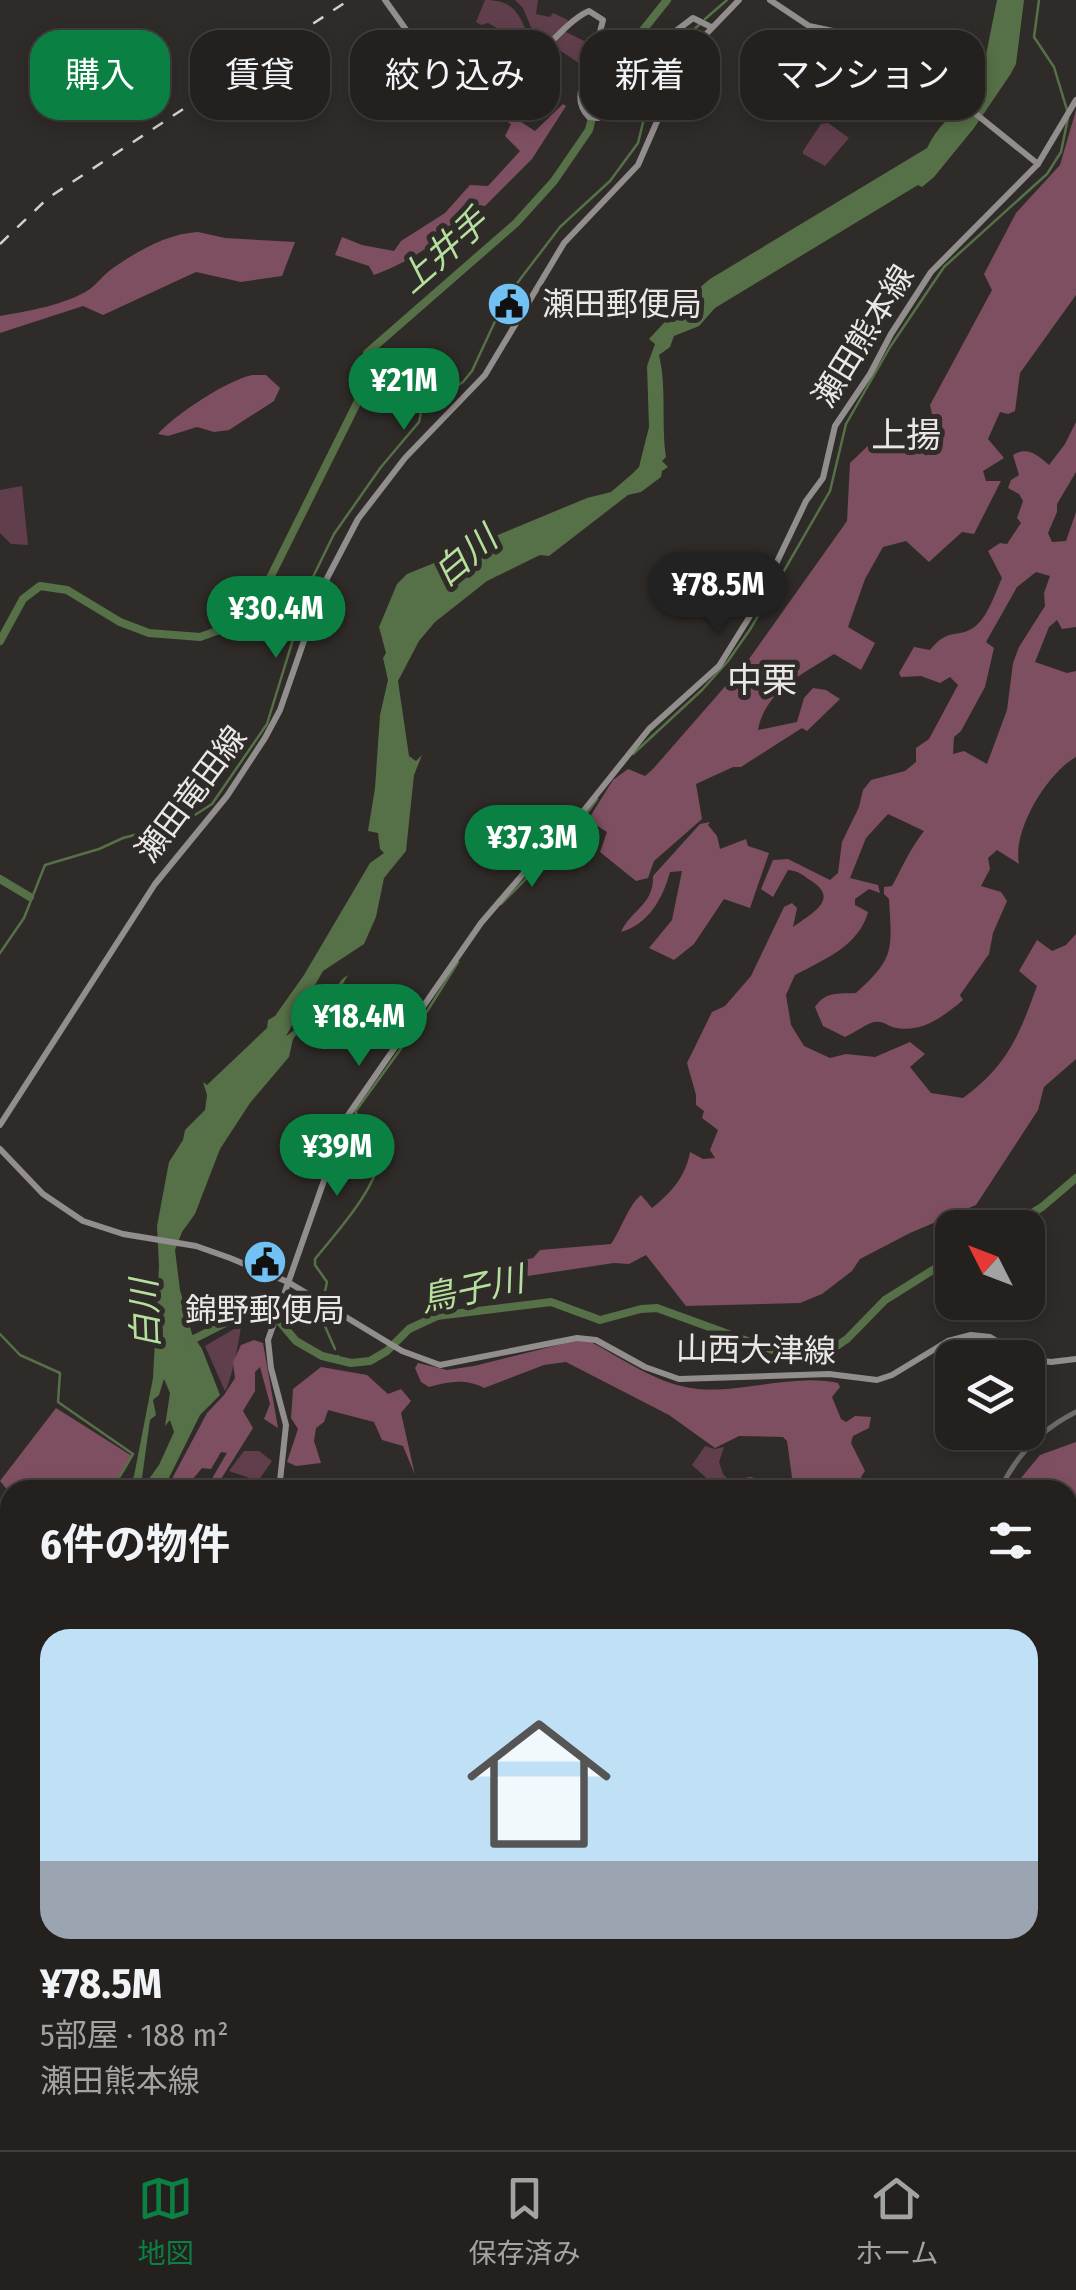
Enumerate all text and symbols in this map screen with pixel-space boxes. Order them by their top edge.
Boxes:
chip: 購入 [30,30,170,120]
chip: 賃貸 [190,30,330,120]
chip: 絞り込み [350,30,560,120]
chip: 新着 [580,30,720,120]
chip: マンション [740,30,985,120]
water label: 上井手 [390,199,498,301]
street label: 瀬田熊本線 [804,258,922,414]
public building icon: 瀬田郵便局 [486,281,532,327]
place label: 瀬田郵便局 [542,285,702,323]
pin: ¥21M [345,348,463,433]
text: ¥21M [371,361,437,399]
district label: 上揚 [871,414,941,456]
water label: 白川 [425,515,508,595]
pin: ¥78.5M [637,552,799,637]
text: ¥78.5M [672,565,765,603]
pin: ¥30.4M [195,576,357,661]
text: ¥30.4M [229,589,323,627]
district label: 中栗 [727,659,797,701]
street label: 瀬田竜田線 [128,719,254,869]
pin: ¥37.3M [451,805,613,890]
text: ¥37.3M [487,818,577,856]
pin: ¥18.4M [278,984,440,1069]
text: ¥18.4M [313,997,405,1035]
pin: ¥39M [278,1114,396,1199]
text: ¥39M [302,1127,372,1165]
north arrow [935,1210,1045,1320]
map controls [935,1210,1045,1450]
public building icon: 錦野郵便局 [242,1239,288,1285]
water label: 鳥子川 [416,1257,532,1320]
water label: 白川 [123,1274,167,1350]
place label: 錦野郵便局 [185,1291,345,1329]
street label: 山西大津線 [676,1330,836,1370]
button: layers [935,1340,1045,1450]
icon: filters [983,1513,1038,1568]
text: 6件の物件 [40,1520,230,1570]
icon: home [449,1694,629,1874]
text: ¥78.5M [40,1959,162,2009]
text: 5部屋 · 188 m² [40,2016,229,2054]
text: 瀬田熊本線 [40,2062,200,2100]
tab: 地図 [137,2171,193,2271]
tab: 保存済み [468,2171,580,2271]
tab: ホーム [855,2171,939,2271]

